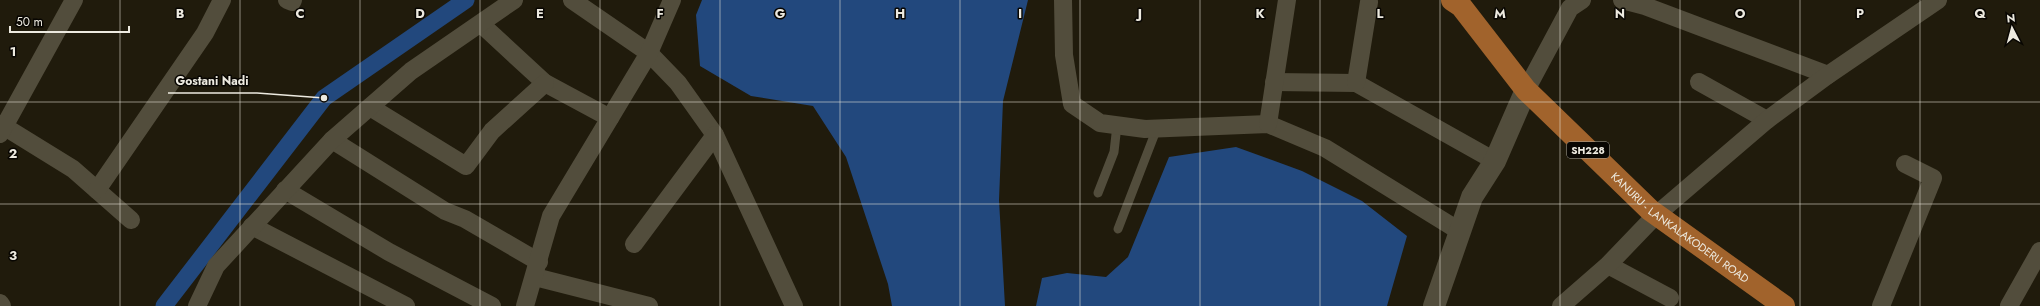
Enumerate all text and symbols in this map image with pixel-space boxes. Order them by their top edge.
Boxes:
text: B [176,4,185,23]
text: C [295,4,305,23]
text: D [415,4,425,23]
text: E [536,4,544,23]
text: F [656,4,664,23]
text: G [775,4,786,23]
text: H [895,4,905,23]
text: I [1018,4,1022,23]
text: J [1135,4,1142,23]
text: K [1255,4,1265,23]
text: L [1377,4,1384,23]
text: M [1494,4,1506,23]
text: N [1615,4,1625,23]
text: O [1735,4,1746,23]
text: P [1856,4,1864,23]
text: Q [1974,4,1986,23]
scale bar [10,8,129,34]
north arrow [1992,8,2032,48]
text: N [2006,10,2016,26]
text: 50 m [16,13,43,31]
text: 1 [10,42,16,61]
callout: Gostani Nadi [168,69,257,93]
text: Gostani Nadi [175,72,249,90]
road number: SH228 [1567,142,1609,158]
text: 2 [9,144,17,163]
street label: KANURU - LANKALAKODERU ROAD [1608,169,1753,287]
text: 3 [9,246,17,265]

